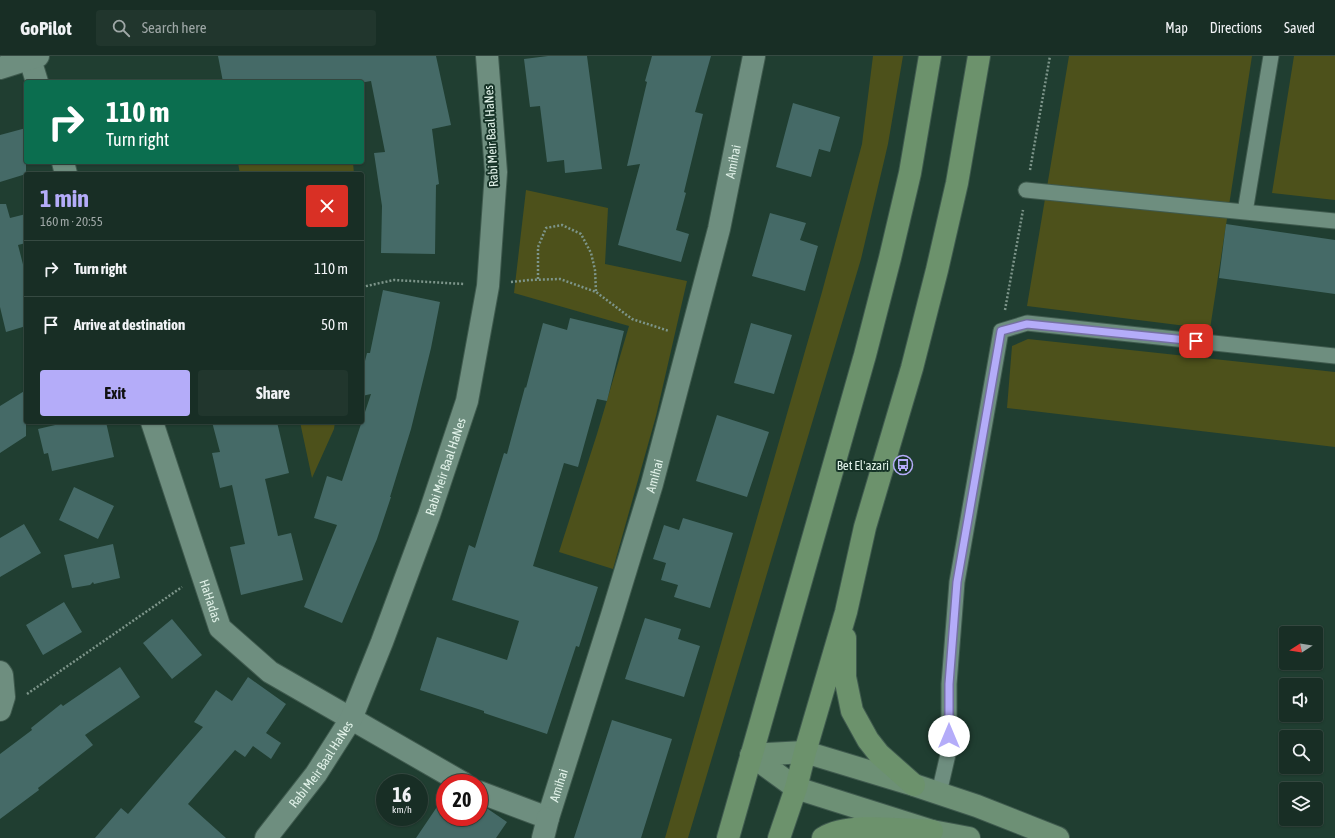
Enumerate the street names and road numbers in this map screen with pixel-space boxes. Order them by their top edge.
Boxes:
street label: Rabi Meir Baal HaNes [481,84,501,187]
street label: Amihai [722,143,743,180]
street label: Rabi Meir Baal HaNes [422,415,469,517]
street label: Amihai [642,457,666,494]
street label: HaHadas [197,577,225,624]
street label: Rabi Meir Baal HaNes [285,717,356,810]
street label: Amihai [546,767,571,804]

